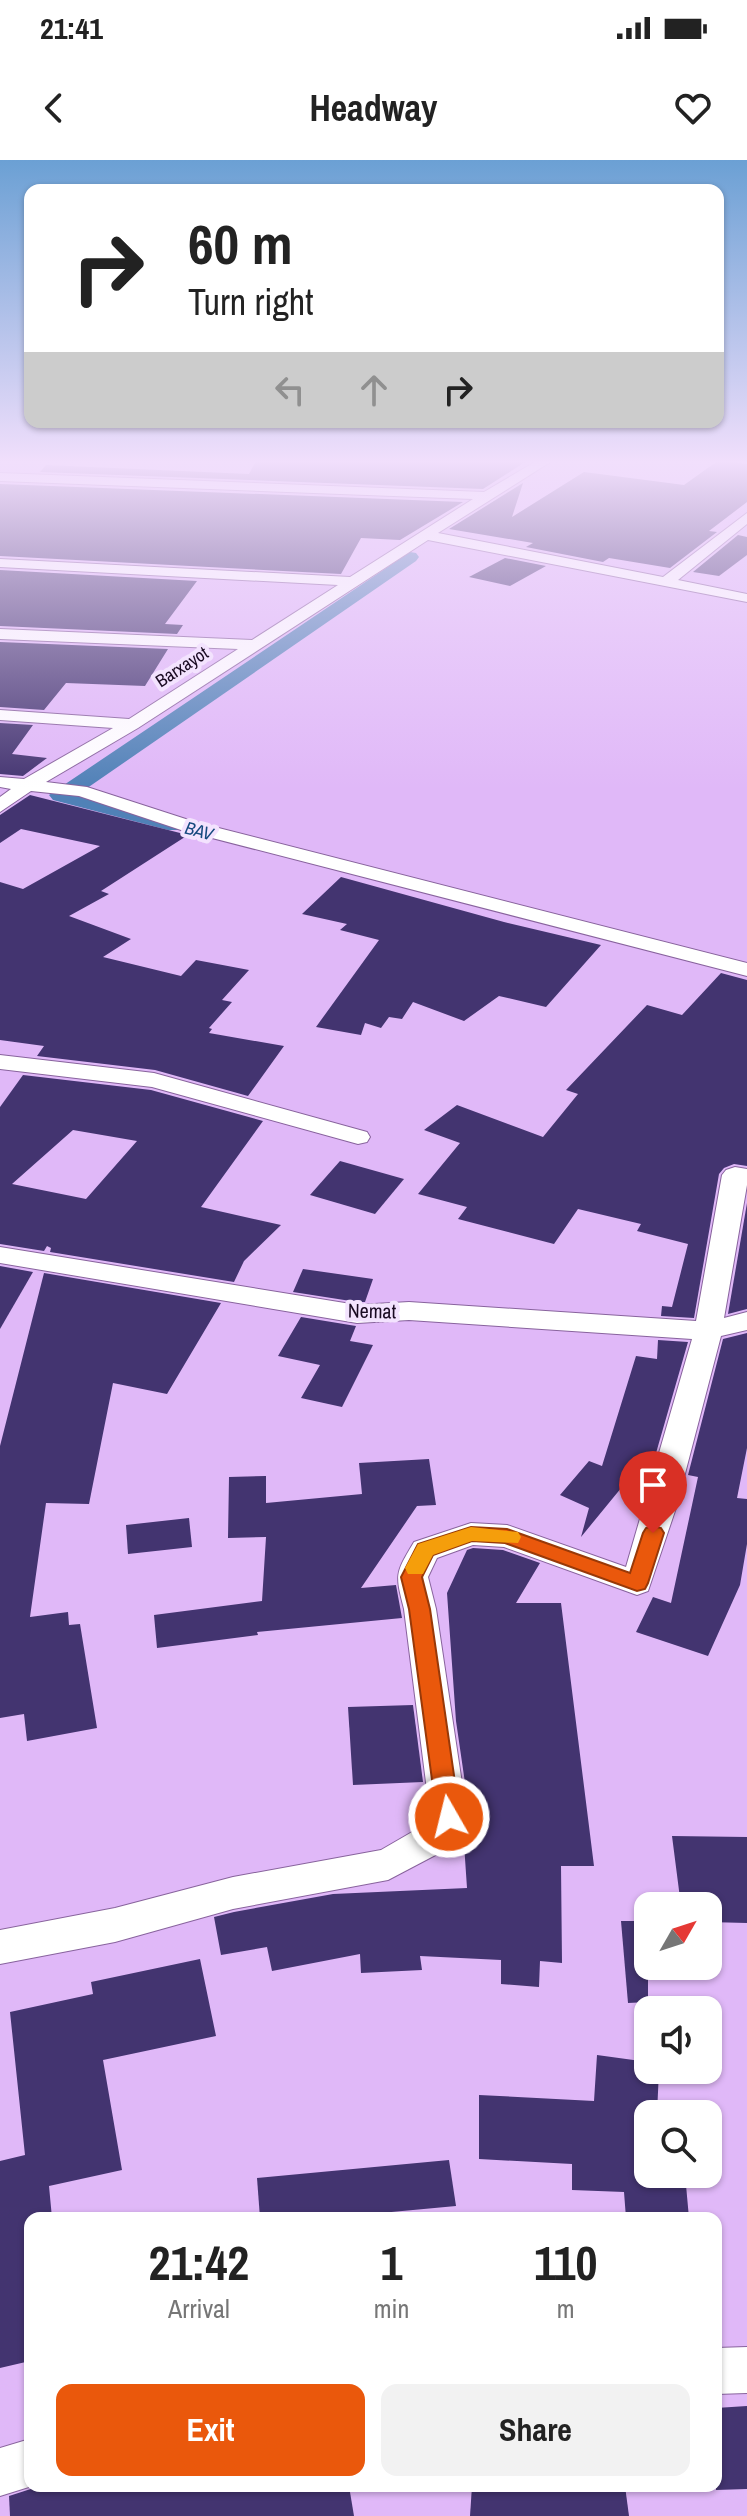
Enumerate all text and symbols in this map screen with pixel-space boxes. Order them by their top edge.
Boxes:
text: 21:41 [40,8,103,48]
text: Headway [310,84,437,132]
icon: back [32,86,76,130]
icon: heart [671,86,715,130]
text: 60 m [188,206,293,281]
icon: right [56,216,160,320]
text: Turn right [188,278,313,326]
icon: left [268,368,312,412]
icon: ahead [352,368,396,412]
icon: right [436,368,480,412]
street label: Barxayot [150,640,213,693]
water label: BAV [182,815,217,847]
street label: Nemat [348,1297,397,1324]
pin [619,1451,687,1533]
icon: arrive [631,1463,675,1507]
position arrow [407,1775,491,1859]
north arrow [634,1892,722,1980]
map controls [634,1892,722,2188]
button: sound [634,1996,722,2084]
button: search [634,2100,722,2188]
text: 21:42 [149,2230,249,2295]
text: 1 [381,2230,403,2295]
text: 110 [534,2230,597,2295]
text: Arrival [168,2291,230,2326]
text: min [374,2291,409,2326]
text: m [557,2291,575,2326]
button: Exit [56,2384,365,2476]
button: Share [381,2384,690,2476]

